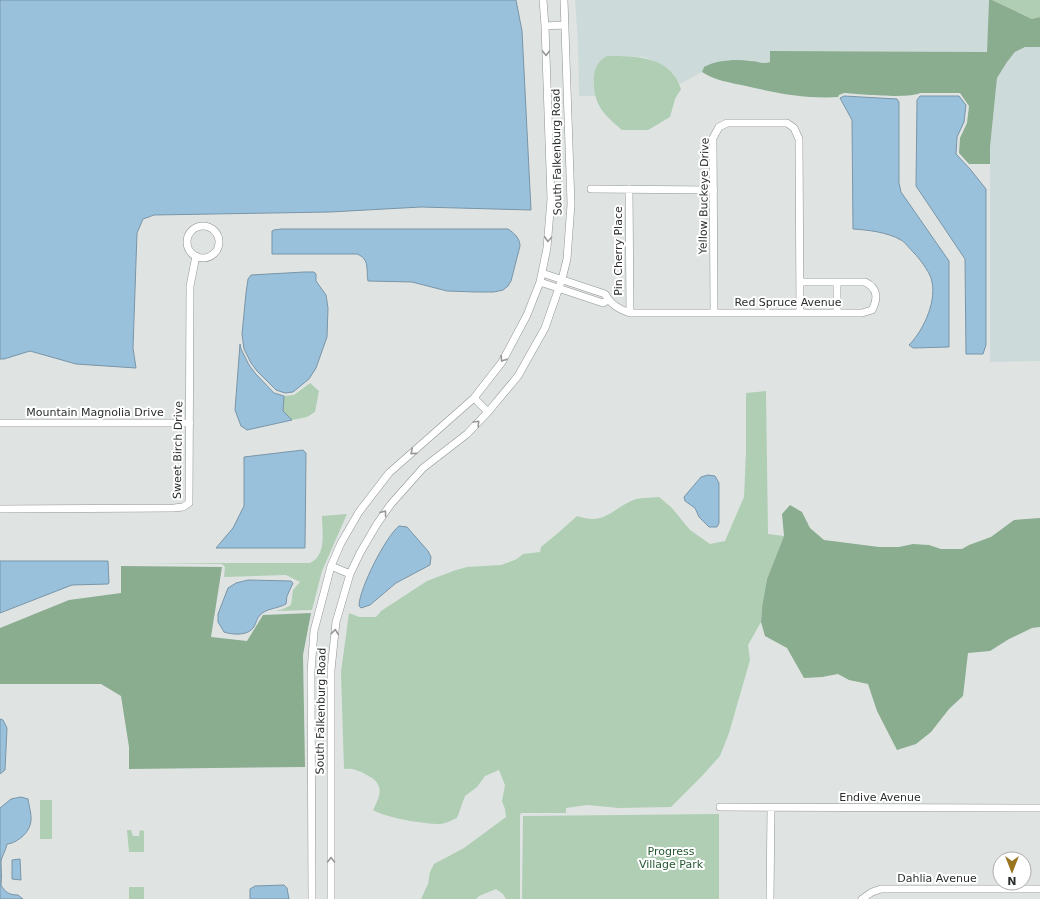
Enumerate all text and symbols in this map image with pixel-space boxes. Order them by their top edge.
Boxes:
one-way arrow [542,50,550,56]
street label: South Falkenburg Road [549,89,565,215]
street label: Yellow Buckeye Drive [696,137,712,255]
street label: Pin Cherry Place [612,206,625,296]
one-way arrow [543,236,552,242]
street label: Red Spruce Avenue [734,296,842,309]
one-way arrow [500,355,508,362]
street label: Sweet Birch Drive [171,401,185,499]
street label: Mountain Magnolia Drive [26,406,164,419]
one-way arrow [472,420,480,428]
one-way arrow [410,447,417,454]
one-way arrow [379,511,386,518]
one-way arrow [330,629,339,635]
street label: South Falkenburg Road [313,648,329,774]
street label: Endive Avenue [839,791,921,804]
park label: Progress Village Park [639,845,704,871]
north arrow [992,851,1032,891]
one-way arrow [327,857,335,863]
street label: Dahlia Avenue [897,872,977,885]
text: N [1007,874,1017,887]

